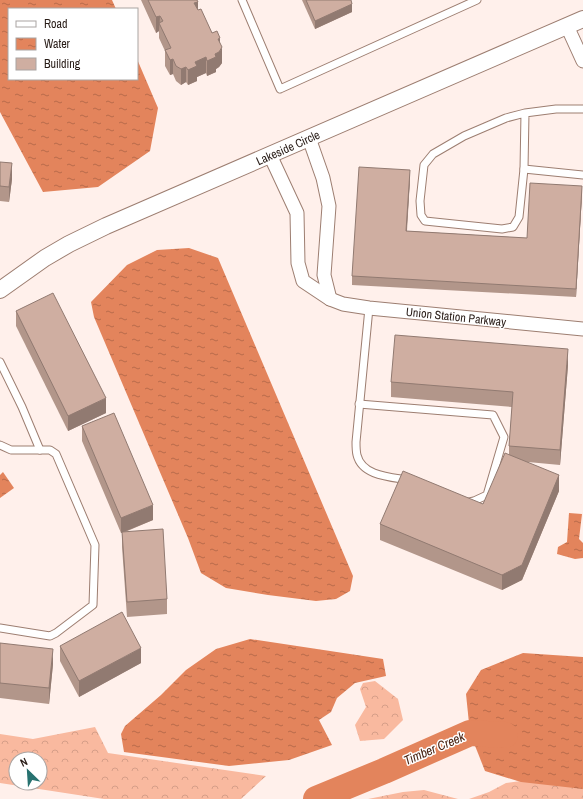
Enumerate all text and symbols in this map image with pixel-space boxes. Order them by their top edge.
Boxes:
legend [8,8,138,80]
text: Road [44,16,68,32]
text: Water [44,36,71,52]
text: Building [44,56,81,72]
street label: Lakeside Circle [254,127,322,169]
street label: Union Station Parkway [405,304,507,330]
water label: Timber Creek [401,728,468,769]
north arrow [8,751,48,791]
text: N [18,754,30,770]

